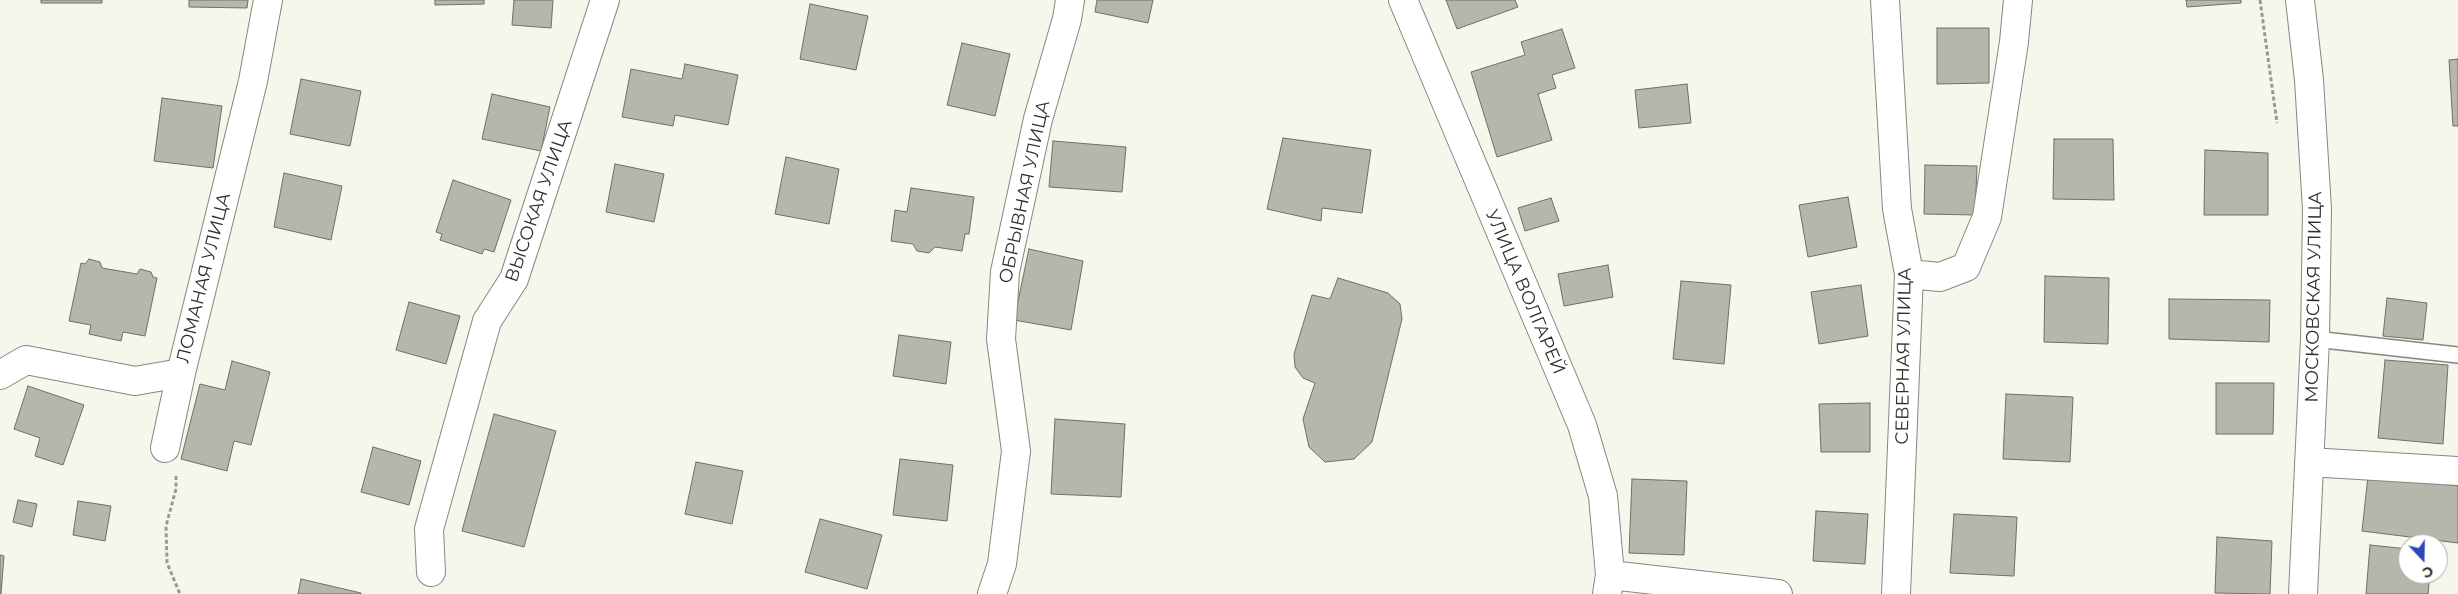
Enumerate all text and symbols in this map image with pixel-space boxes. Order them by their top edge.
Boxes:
street label: ОБРЫВНАЯ УЛИЦА [995,98,1055,286]
street label: ВЫСОКАЯ УЛИЦА [501,117,577,285]
street label: ЛОМАНАЯ УЛИЦА [172,191,236,365]
street label: МОСКОВСКАЯ УЛИЦА [2301,191,2327,403]
street label: УЛИЦА ВОЛГАРЕЙ [1480,206,1570,378]
street label: СЕВЕРНАЯ УЛИЦА [1892,267,1916,445]
north arrow [2398,534,2448,584]
text: С [2420,562,2436,582]

